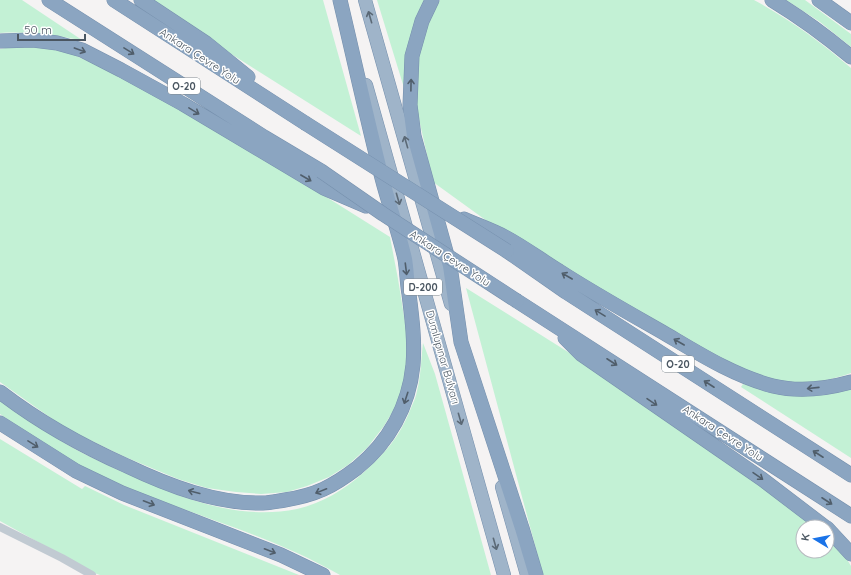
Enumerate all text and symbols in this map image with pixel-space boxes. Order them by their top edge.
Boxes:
one-way arrow [366,11,373,24]
scale bar [18,16,85,42]
text: 50 m [24,22,52,37]
street label: Ankara Çevre Yolu [157,25,243,87]
one-way arrow [124,46,135,55]
one-way arrow [73,47,86,54]
road number: O-20 [168,78,200,94]
one-way arrow [407,79,415,92]
one-way arrow [188,107,199,115]
one-way arrow [401,136,409,149]
one-way arrow [300,174,312,182]
one-way arrow [395,193,402,206]
street label: Ankara Çevre Yolu [407,227,493,289]
one-way arrow [402,262,410,275]
one-way arrow [561,272,573,280]
road number: D-200 [404,279,442,295]
street label: Dumlupınar Bulvarı [423,308,463,406]
one-way arrow [595,309,606,317]
one-way arrow [673,337,685,345]
road number: O-20 [662,356,694,372]
one-way arrow [607,358,618,366]
one-way arrow [704,380,715,388]
one-way arrow [807,385,820,392]
one-way arrow [402,391,409,404]
one-way arrow [646,398,657,407]
street label: Ankara Çevre Yolu [680,402,766,464]
one-way arrow [457,412,464,425]
one-way arrow [27,441,39,449]
one-way arrow [812,450,824,458]
one-way arrow [753,472,764,480]
one-way arrow [315,487,327,495]
one-way arrow [187,488,200,495]
one-way arrow [822,497,833,505]
one-way arrow [142,499,154,507]
north arrow [795,519,835,559]
text: K [798,532,813,542]
one-way arrow [492,537,499,550]
one-way arrow [263,547,275,555]

